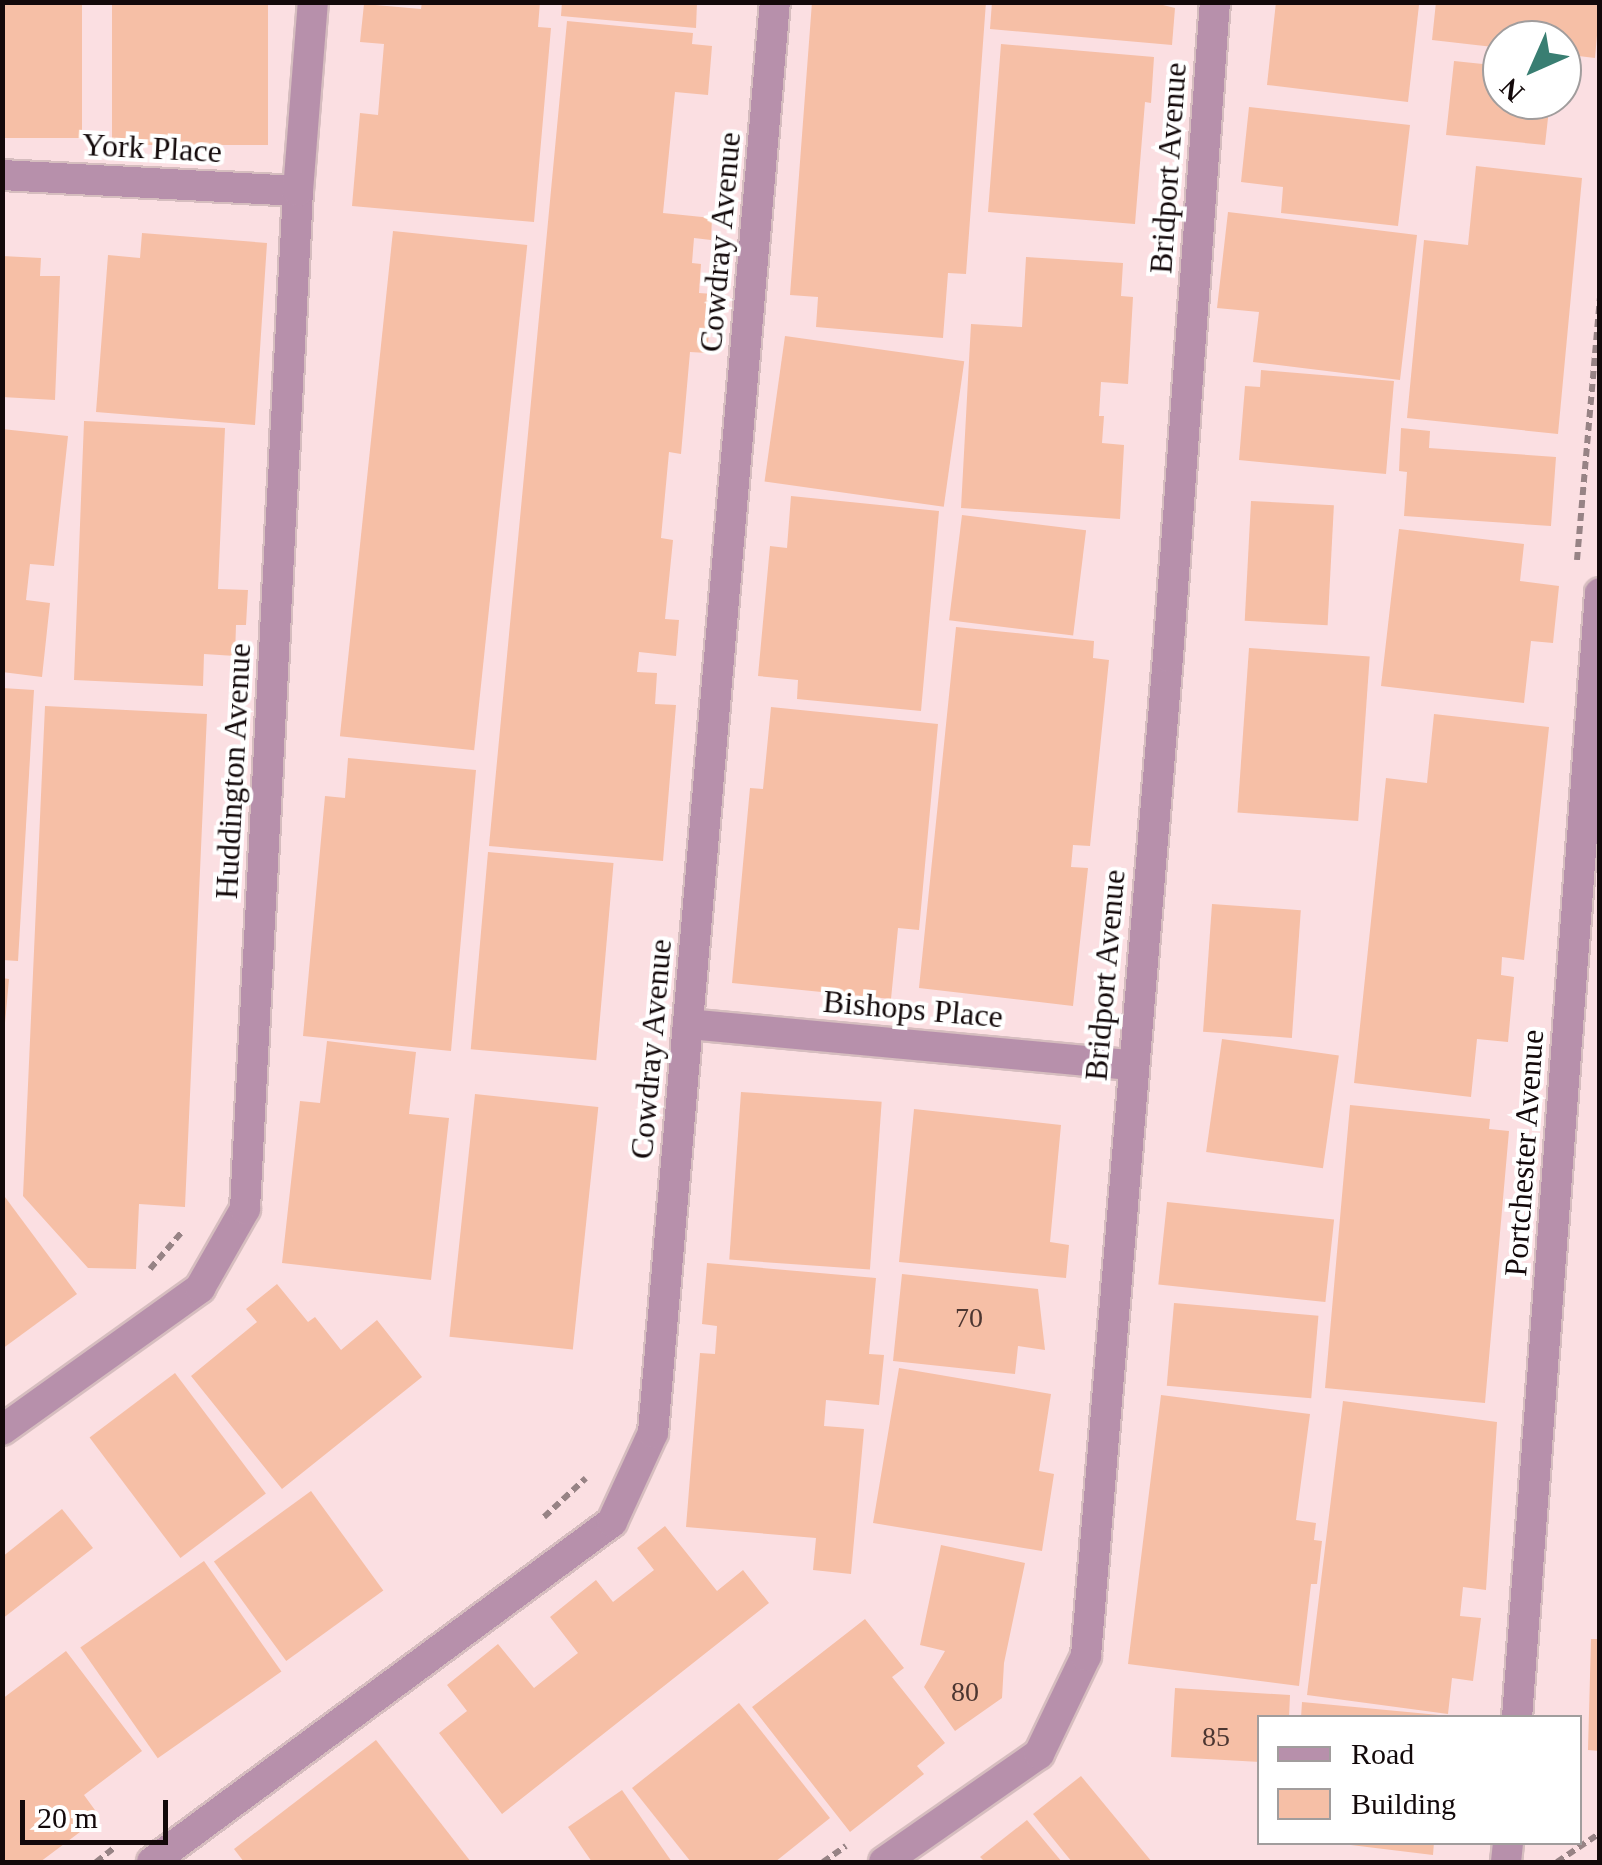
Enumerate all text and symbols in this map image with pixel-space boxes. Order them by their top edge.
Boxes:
north arrow [1482,20,1582,120]
street label: Bridport Avenue [1141,60,1195,276]
text: N [1494,72,1530,108]
street label: York Place [81,125,223,171]
street label: Cowdray Avenue [691,130,749,354]
street label: Huddington Avenue [207,641,259,901]
street label: Bridport Avenue [1077,867,1133,1083]
street label: Cowdray Avenue [622,937,680,1161]
street label: Bishops Place [821,982,1005,1036]
street label: Portchester Avenue [1496,1027,1552,1279]
house number: 70 [955,1301,983,1335]
house number: 80 [951,1675,979,1709]
legend [1257,1715,1582,1845]
house number: 85 [1202,1720,1230,1754]
text: Road [1351,1737,1414,1770]
scale bar [25,1780,172,1842]
text: Building [1351,1787,1456,1820]
text: 20 m [37,1801,98,1834]

